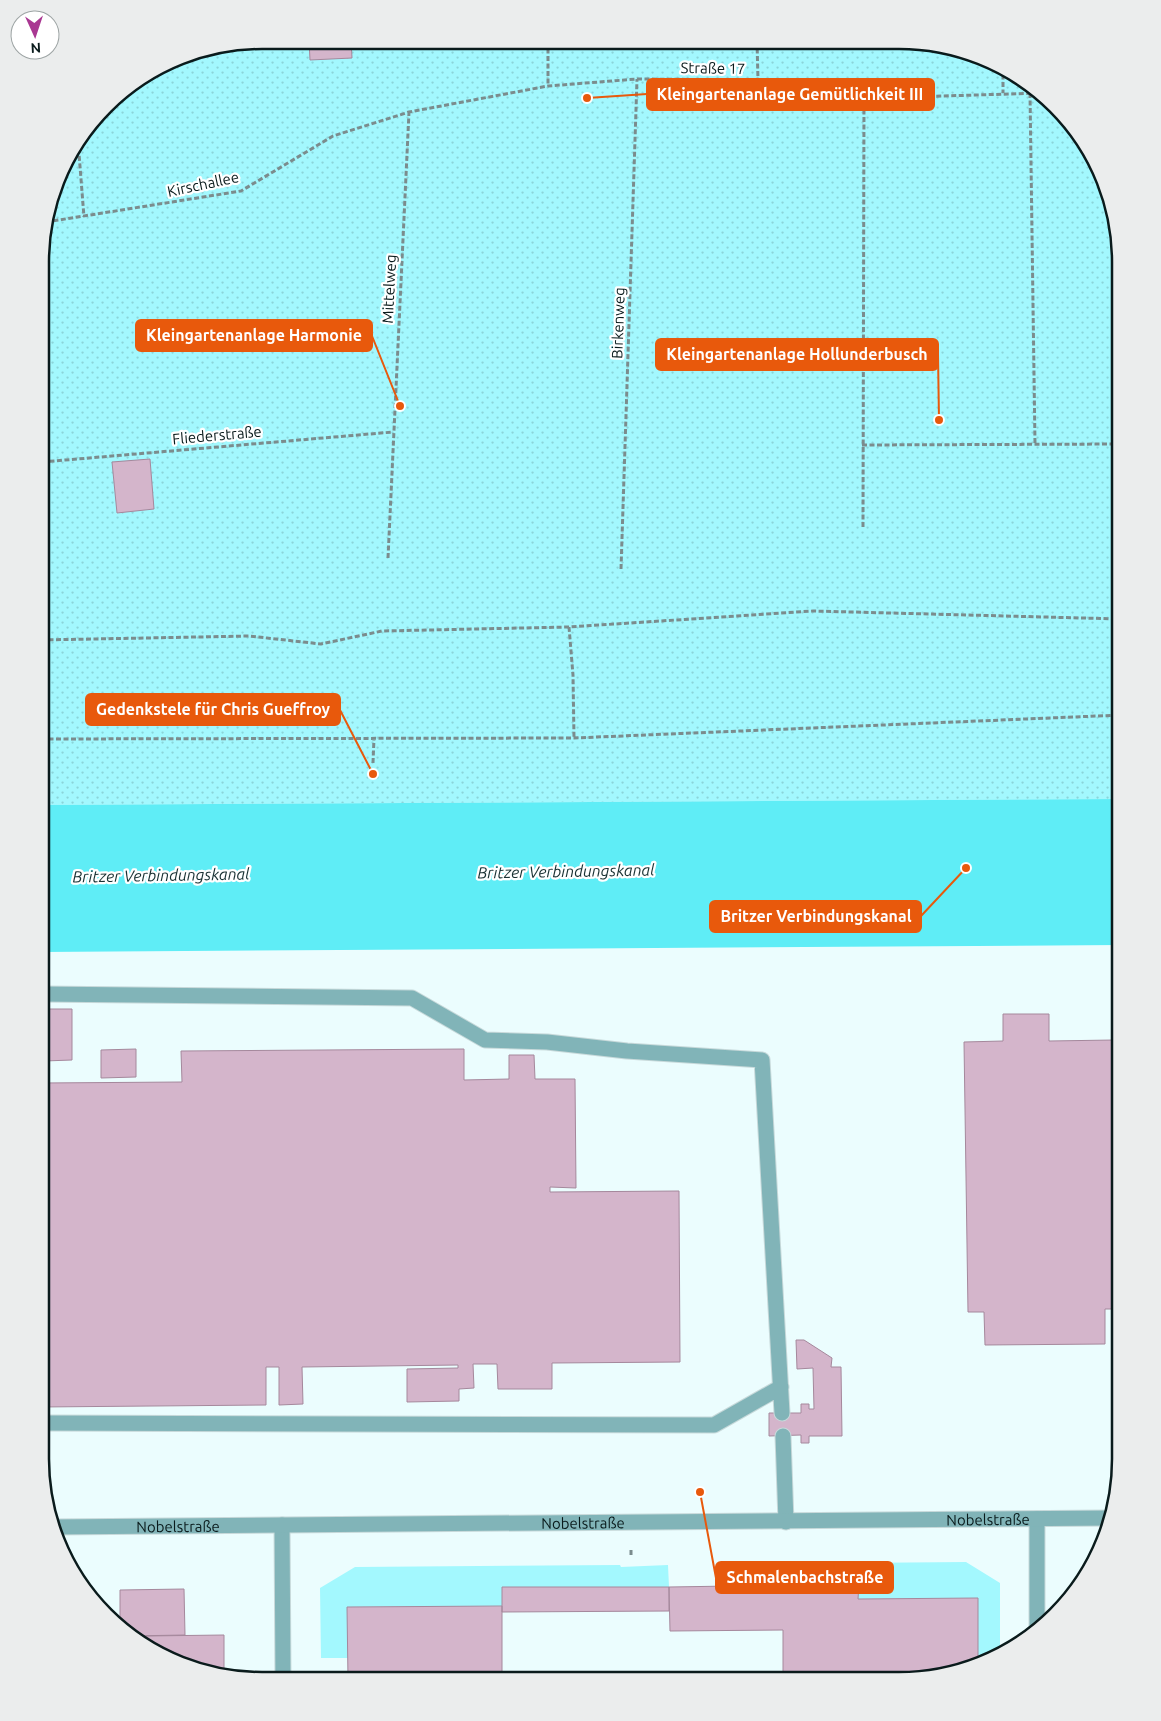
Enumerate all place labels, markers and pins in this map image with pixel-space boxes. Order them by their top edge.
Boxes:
callout: Kleingartenanlage Gemütlichkeit III [647,79,934,110]
callout: Kleingartenanlage Harmonie [136,320,372,351]
callout: Kleingartenanlage Hollunderbusch [656,339,938,370]
callout: Gedenkstele für Chris Gueffroy [86,694,340,725]
callout: Britzer Verbindungskanal [710,901,921,932]
callout: Schmalenbachstraße [716,1562,893,1593]

